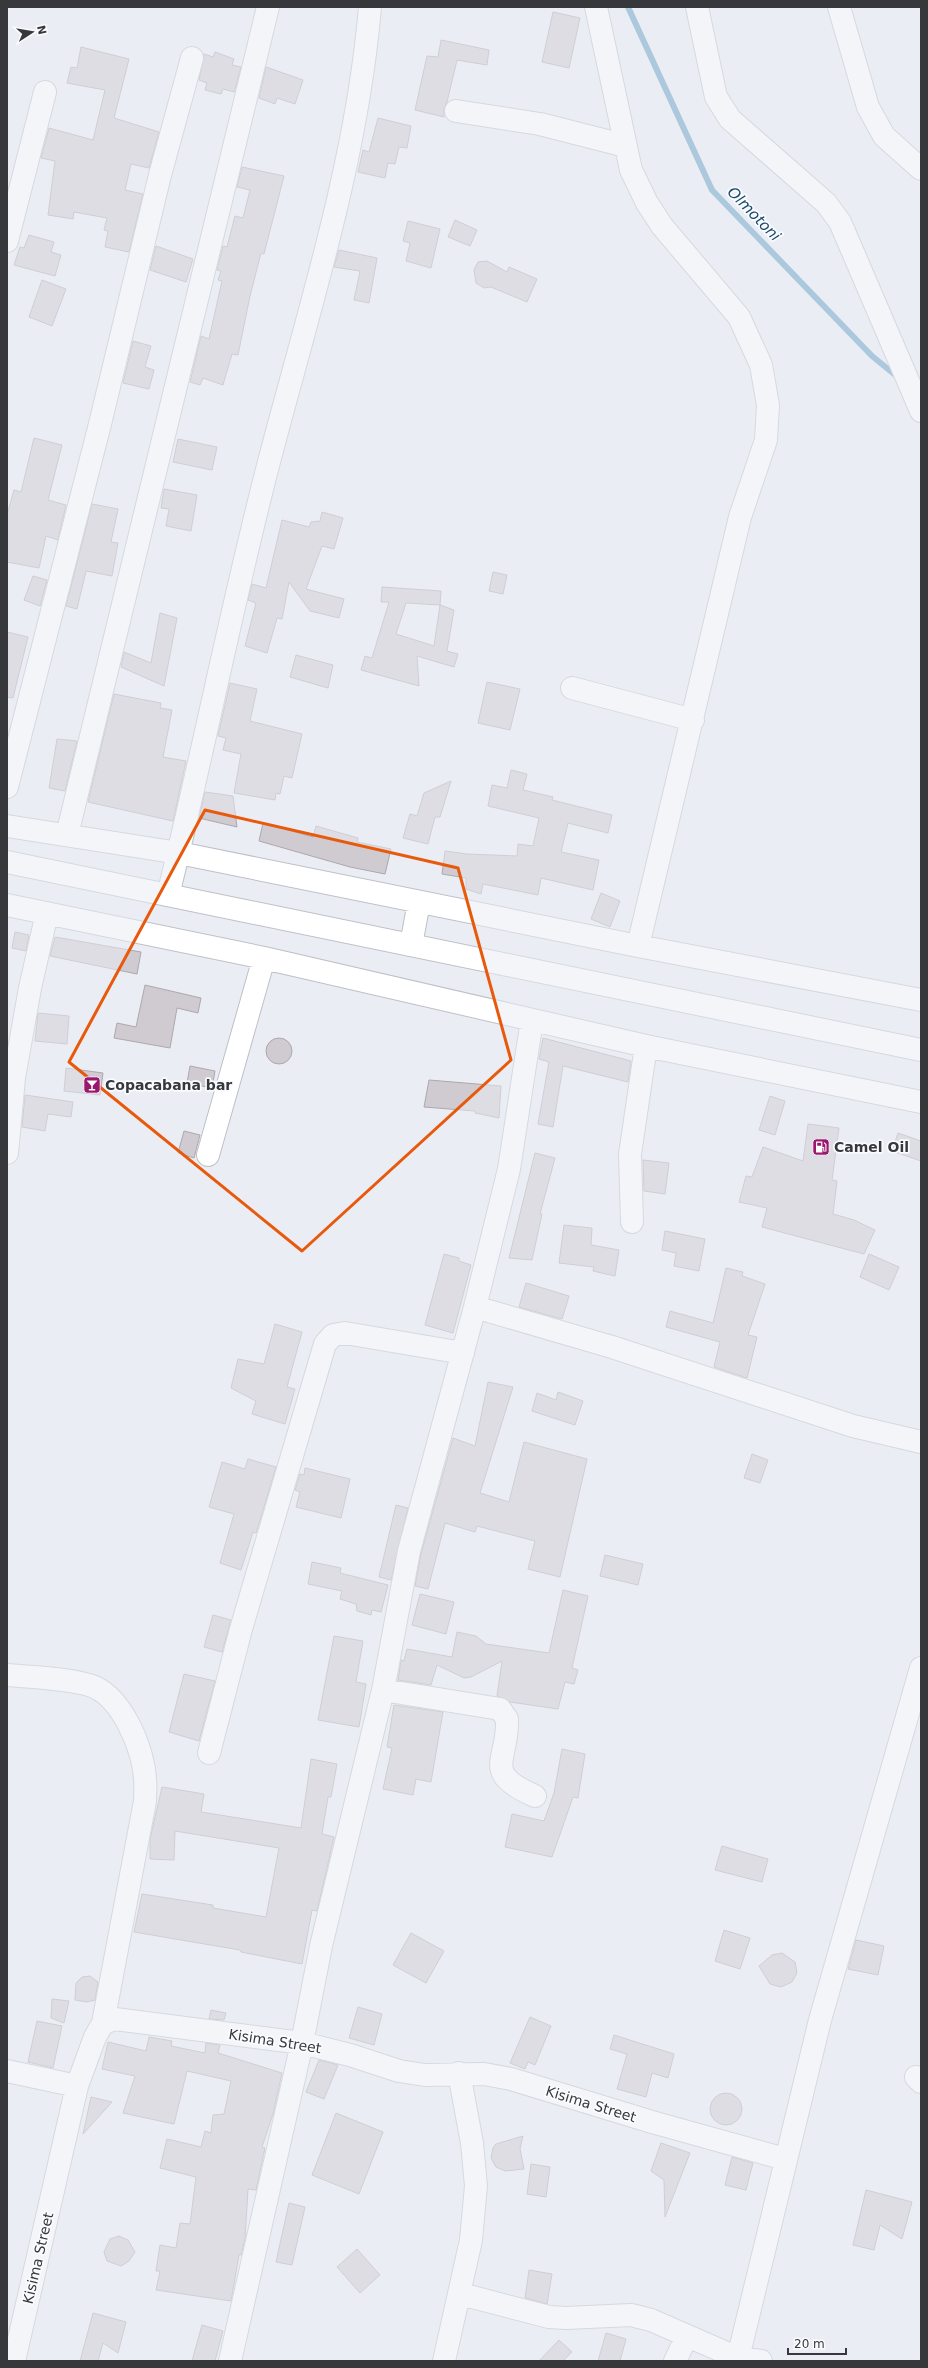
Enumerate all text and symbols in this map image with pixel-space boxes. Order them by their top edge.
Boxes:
north arrow [12,12,52,52]
text: N [34,24,49,36]
water label: Olmotoni [724,183,785,245]
bar icon: Copacabana bar [82,1075,102,1095]
place label: Copacabana bar [105,1077,232,1093]
fuel station icon: Camel Oil [811,1137,831,1157]
place label: Camel Oil [834,1139,909,1155]
street label: Kisima Street [228,2026,323,2056]
street label: Kisima Street [544,2083,639,2125]
street label: Kisima Street [20,2210,56,2305]
scale bar [788,2330,846,2356]
text: 20 m [794,2337,825,2351]

